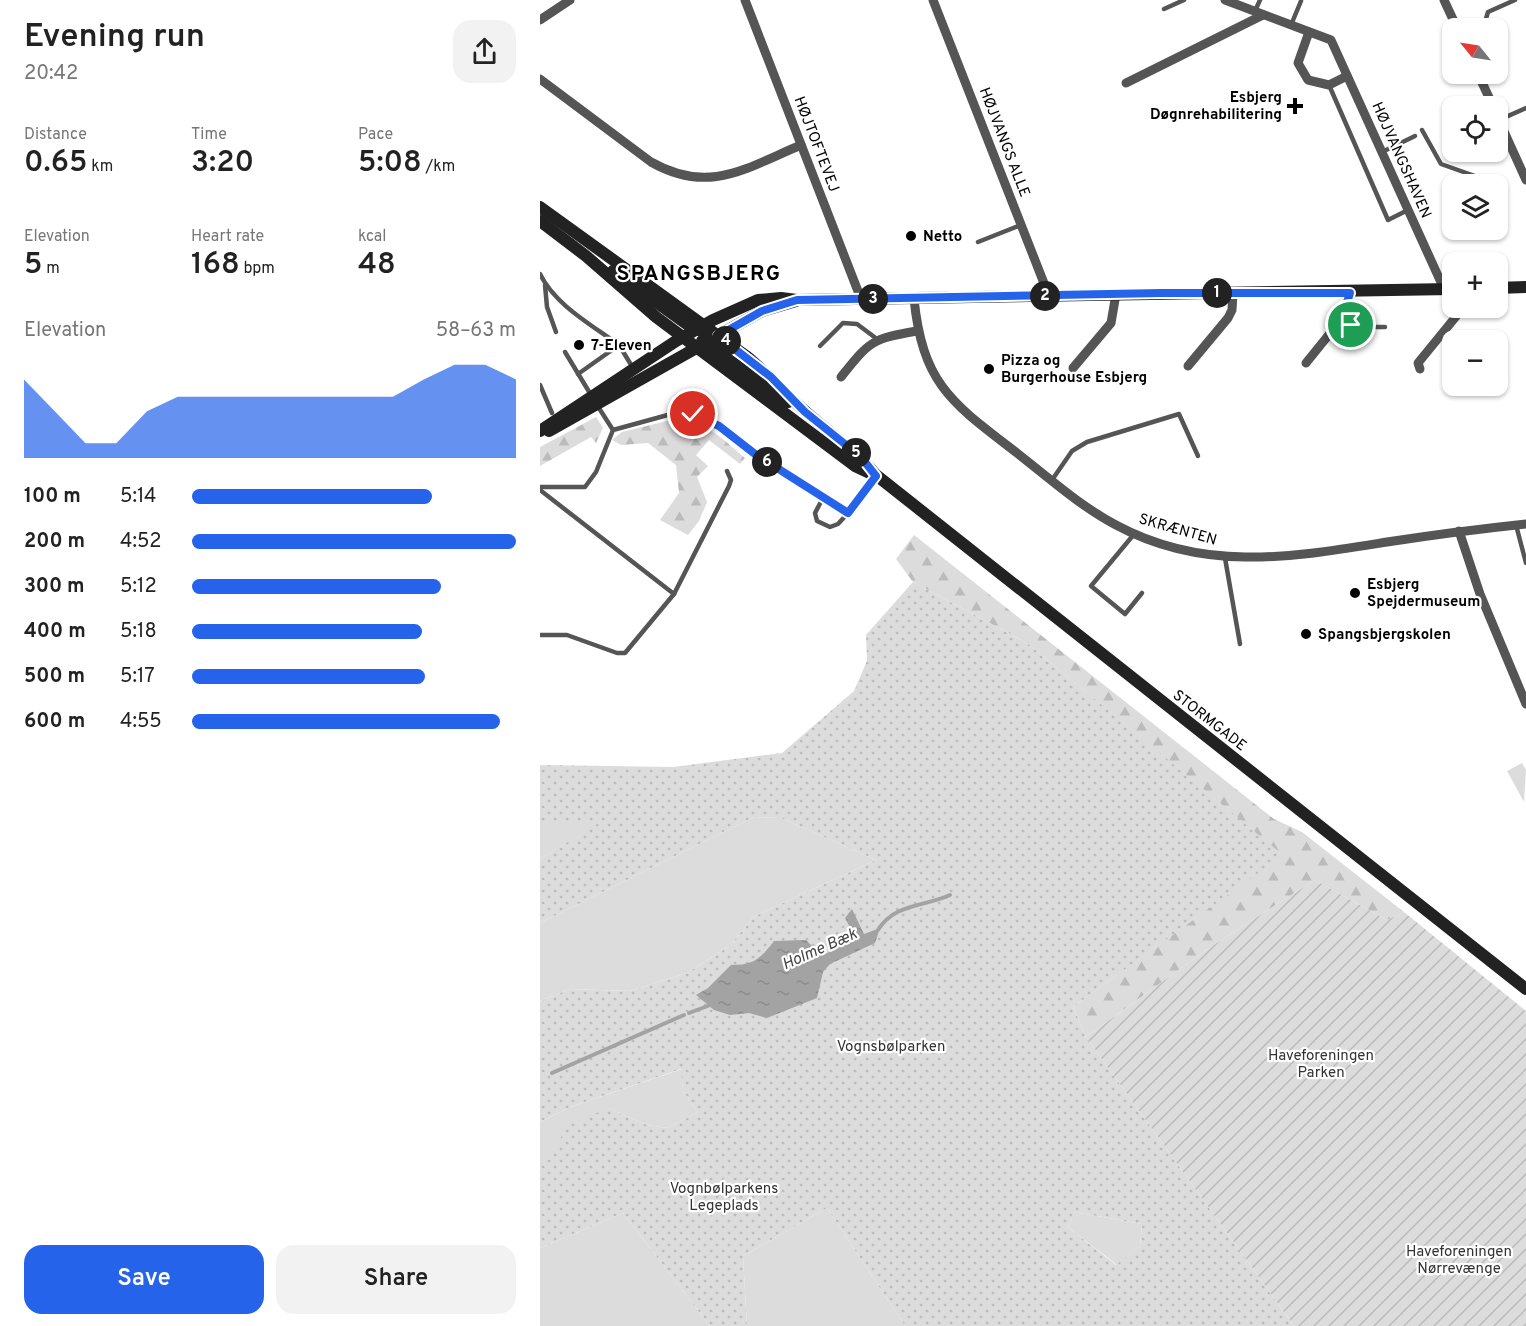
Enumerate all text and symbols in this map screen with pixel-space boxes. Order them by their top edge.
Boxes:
text: Evening run [24,17,205,59]
north arrow [1442,18,1508,84]
map controls [1442,18,1508,396]
button: share [453,20,516,83]
text: 20:42 [24,61,78,87]
street label: HØJVANGS ALLE [974,85,1033,200]
place label: Esbjerg Døgnrehabilitering [1150,89,1282,125]
street label: HØJTOFTEVEJ [789,94,843,195]
button: locate [1442,96,1508,162]
marker: Esbjerg Døgnrehabilitering [1286,97,1304,115]
street label: HØJVANGSHAVEN [1366,99,1435,222]
text: Distance [24,125,87,145]
text: Time [191,125,227,145]
text: Pace [358,125,393,145]
text: 0.65 [24,145,87,182]
text: 3:20 [191,145,254,182]
text: 5:08 [358,145,422,182]
text: km [87,157,113,177]
text: /km [422,157,455,177]
button: layers [1442,174,1508,240]
text: Elevation [24,227,90,247]
text: Heart rate [191,227,264,247]
text: kcal [358,227,386,247]
place label: Netto [923,228,962,247]
marker: Netto [904,229,918,243]
text: 5 [24,247,42,284]
text: 168 [191,247,240,284]
text: 48 [358,247,396,284]
button: + [1442,252,1508,318]
text: m [42,259,60,279]
text: bpm [240,259,275,279]
district label: SPANGSBJERG [616,261,782,288]
pin: 1 [1202,278,1232,308]
pin: 2 [1030,281,1060,311]
text: 1 [1214,283,1220,303]
pin: 3 [858,284,888,314]
text: 2 [1040,286,1050,306]
text: 3 [868,289,878,309]
pin [1325,299,1376,350]
icon: arrive [1334,308,1367,341]
text: Elevation [24,318,106,344]
text: 58–63 m [436,318,516,344]
pin: 4 [711,326,741,356]
button: − [1442,330,1508,396]
text: 4 [721,331,731,351]
place label: 7-Eleven [591,337,652,356]
marker: 7-Eleven [572,338,586,352]
place label: Pizza og Burgerhouse Esbjerg [1001,352,1147,388]
marker: Pizza og Burgerhouse Esbjerg [982,362,996,376]
pin [667,388,718,439]
icon: check [676,397,709,430]
pin: 5 [841,438,871,468]
text: 5 [851,443,861,463]
pin: 6 [752,447,782,477]
text: 6 [762,452,772,472]
text: 100 m [24,484,81,510]
text: 5:14 [120,484,156,510]
street label: SKRÆNTEN [1136,510,1219,551]
text: 200 m [24,529,85,555]
text: 4:52 [120,529,161,555]
text: 300 m [24,574,85,600]
text: 5:12 [120,574,157,600]
place label: Esbjerg Spejdermuseum [1367,576,1480,612]
marker: Esbjerg Spejdermuseum [1348,586,1362,600]
text: 400 m [24,619,86,645]
text: 5:18 [120,619,157,645]
place label: Spangsbjergskolen [1318,626,1451,645]
marker: Spangsbjergskolen [1299,627,1313,641]
text: 500 m [24,664,85,690]
text: 5:17 [120,664,155,690]
street label: STORMGADE [1168,686,1250,756]
text: 600 m [24,709,85,735]
text: 4:55 [120,709,162,735]
water label: Holme Bæk [779,924,861,975]
park label: Vognsbølparken [837,1038,945,1057]
park label: Haveforeningen Parken [1268,1047,1374,1083]
park label: Vognbølparkens Legeplads [670,1180,778,1216]
park label: Haveforeningen Nørrevænge [1406,1243,1512,1279]
button: Save [24,1245,264,1314]
button: Share [276,1245,516,1314]

